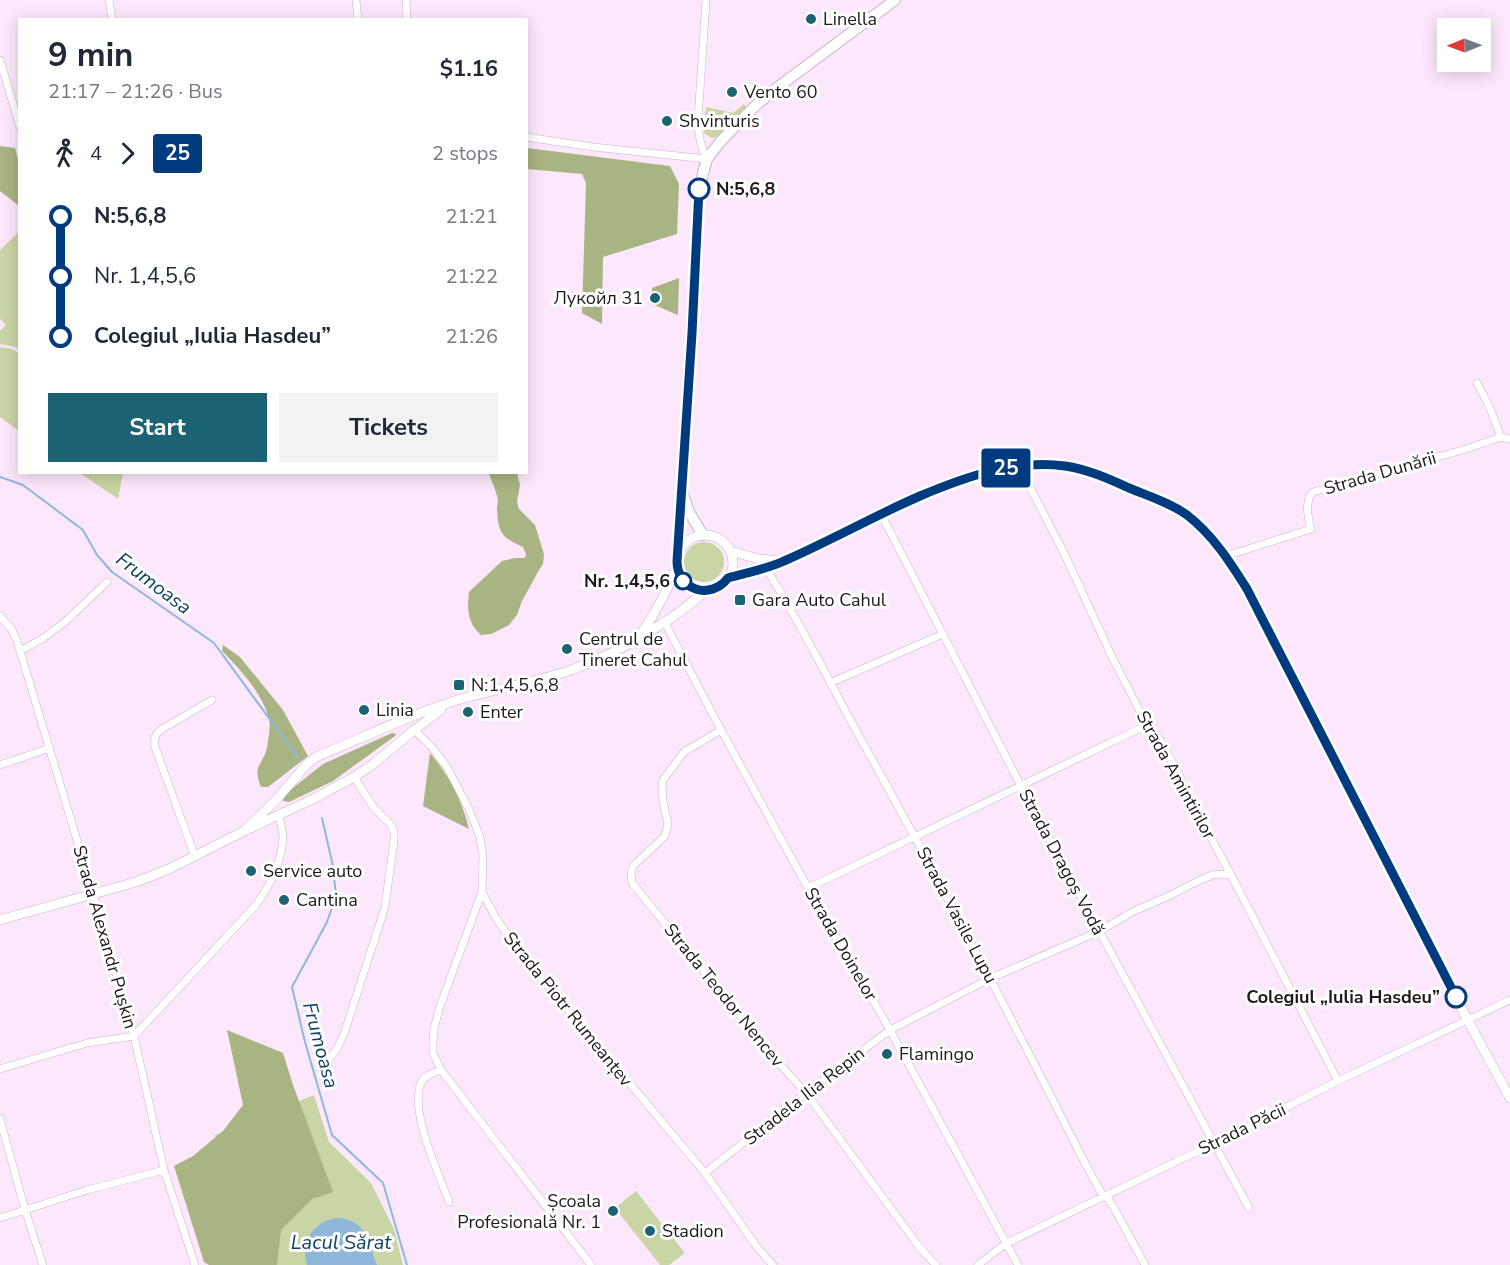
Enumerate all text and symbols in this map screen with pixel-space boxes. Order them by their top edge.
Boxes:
place label: Linella [823,7,877,31]
marker: Linella [804,12,818,26]
north arrow [1437,18,1491,72]
map controls [1437,18,1491,72]
text: 9 min [48,33,133,78]
text: $1.16 [440,54,498,84]
text: 21:17 – 21:26 · Bus [48,78,223,105]
place label: Vento 60 [743,80,818,104]
marker: Vento 60 [725,85,739,99]
place label: Shvinturis [679,109,760,133]
marker: Shvinturis [660,114,674,128]
icon: walk [48,137,81,170]
icon: forward [111,137,144,170]
text: 25 [165,139,190,167]
text: 4 [90,140,102,167]
text: 2 stops [432,140,498,167]
place label: N:5,6,8 [716,177,775,201]
marker: N:5,6,8 [688,178,710,200]
text: N:5,6,8 [94,201,166,231]
text: 21:21 [445,203,498,230]
text: Nr. 1,4,5,6 [94,261,196,291]
text: 21:22 [445,263,498,290]
place label: Лукойл 31 [554,286,643,310]
marker: Лукойл 31 [648,291,662,305]
text: Colegiul „Iulia Hasdeu” [94,321,331,351]
text: 21:26 [445,323,498,350]
button: Start [48,393,267,462]
button: Tickets [279,393,498,462]
street label: Strada Dunării [1321,445,1439,501]
line badge: 25 [979,448,1033,488]
text: 25 [993,454,1019,482]
water label: Frumoasa [110,546,197,621]
place label: Nr. 1,4,5,6 [584,569,670,593]
marker: Nr. 1,4,5,6 [674,572,692,590]
place label: Gara Auto Cahul [752,588,887,612]
marker: Gara Auto Cahul [733,593,747,607]
place label: Centrul de Tineret Cahul [579,627,688,672]
marker: Centrul de Tineret Cahul [560,642,574,656]
place label: N:1,4,5,6,8 [471,673,559,697]
marker: N:1,4,5,6,8 [452,678,466,692]
place label: Linia [376,698,414,722]
place label: Enter [480,700,524,724]
marker: Linia [357,703,371,717]
marker: Enter [461,705,475,719]
street label: Strada Amintirilor [1131,706,1222,844]
street label: Strada Dragoș Vodă [1013,785,1111,939]
street label: Strada Alexandr Pușkin [67,842,143,1032]
street label: Strada Vasile Lupu [911,843,1003,987]
place label: Service auto [263,859,362,883]
marker: Service auto [244,864,258,878]
street label: Strada Doinelor [799,883,883,1005]
place label: Cantina [296,888,358,912]
marker: Cantina [277,893,291,907]
street label: Strada Teodor Nencev [659,918,790,1072]
street label: Strada Piotr Rumeanțev [498,927,638,1092]
place label: Colegiul „Iulia Hasdeu” [1246,985,1440,1009]
marker: Colegiul „Iulia Hasdeu” [1445,986,1467,1008]
water label: Frumoasa [296,999,345,1091]
street label: Stradela Ilia Repin [739,1041,869,1151]
place label: Flamingo [899,1042,974,1066]
marker: Flamingo [880,1047,894,1061]
street label: Strada Păcii [1194,1097,1290,1161]
place label: Școala Profesională Nr. 1 [457,1189,601,1234]
marker: Școala Profesională Nr. 1 [606,1204,620,1218]
place label: Stadion [662,1219,724,1243]
marker: Stadion [643,1224,657,1238]
water label: Lacul Sărat [291,1229,392,1256]

